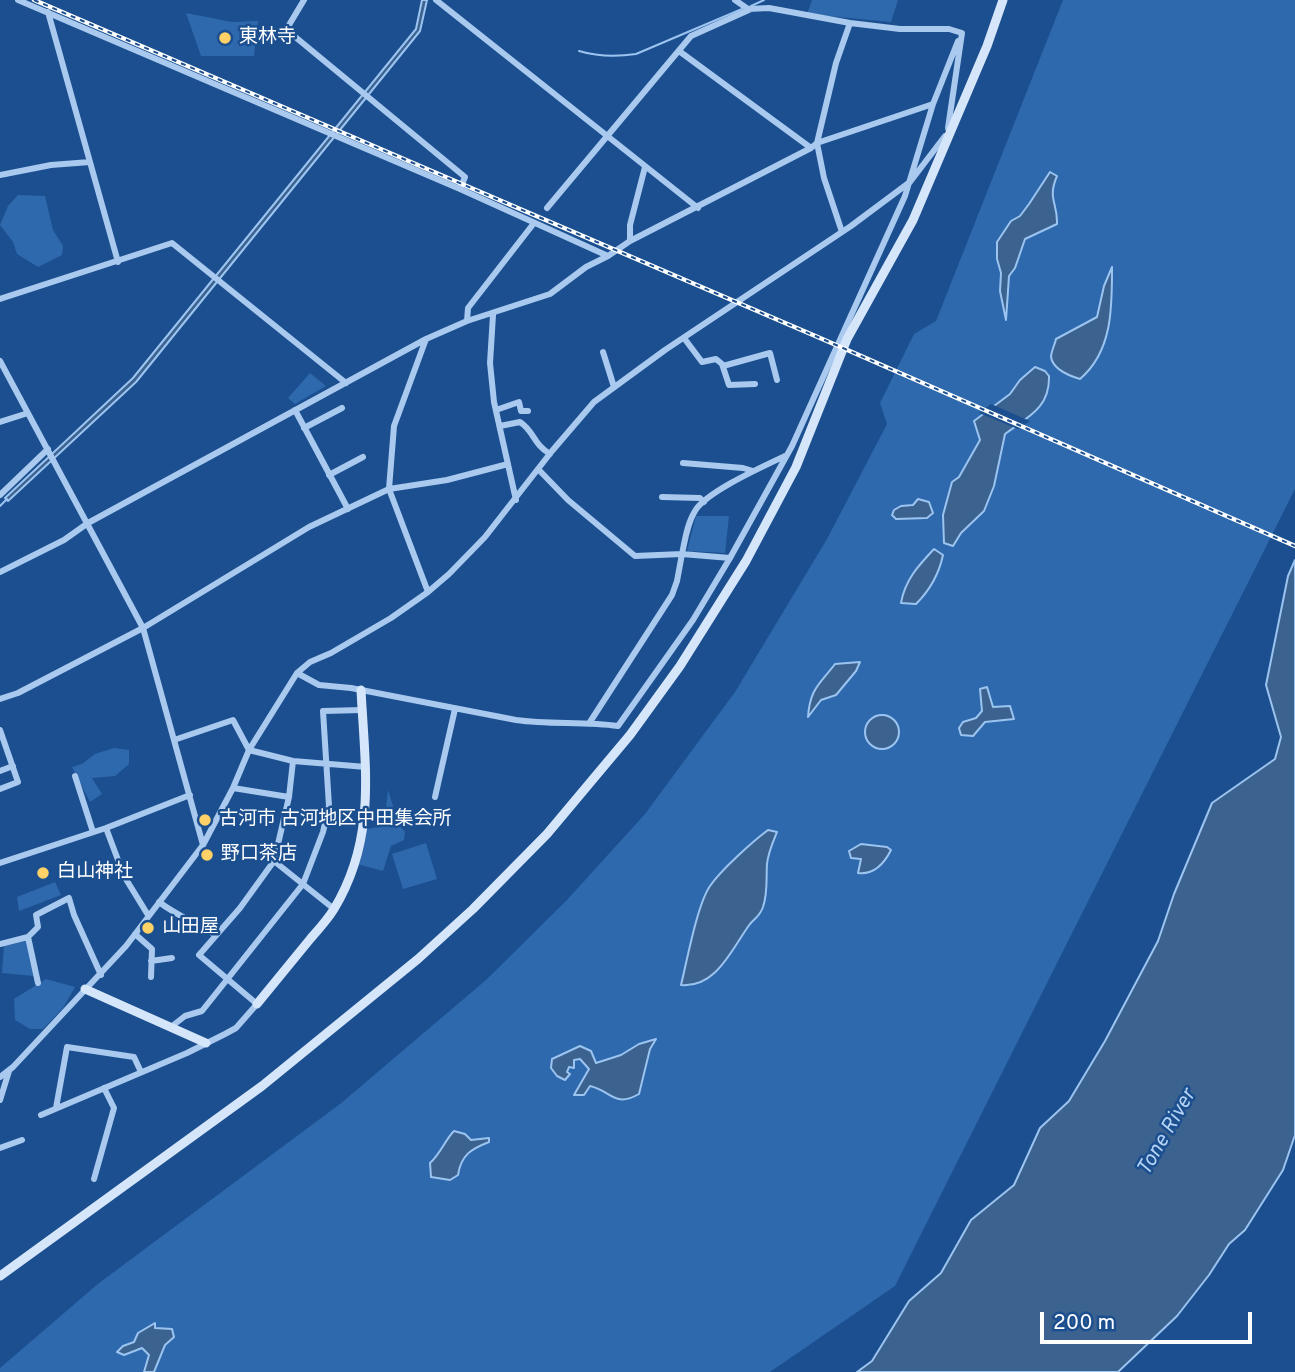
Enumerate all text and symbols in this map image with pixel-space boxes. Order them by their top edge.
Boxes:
place label: 東林寺 [239,27,296,49]
marker: 東林寺 [217,30,233,46]
place label: 古河市 古河地区中田集会所 [219,809,451,831]
marker: 古河市 古河地区中田集会所 [197,812,213,828]
place label: 野口茶店 [221,844,297,866]
marker: 野口茶店 [199,847,215,863]
place label: 白山神社 [57,862,133,884]
marker: 白山神社 [35,865,51,881]
place label: 山田屋 [162,917,219,939]
marker: 山田屋 [140,920,156,936]
water label: Tone River [1133,1085,1203,1181]
scale bar [1043,1298,1255,1342]
text: 200 m [1053,1310,1115,1337]

